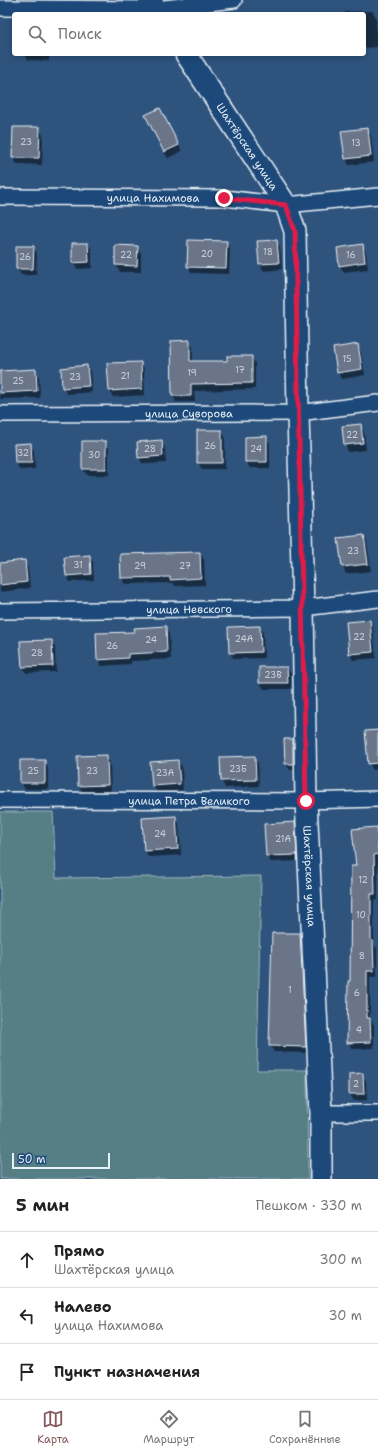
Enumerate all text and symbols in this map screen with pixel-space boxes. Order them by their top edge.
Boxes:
search box [12,12,366,56]
icon: search [26,23,48,45]
text: Поиск [58,24,102,44]
street label: Шахтёрская улица [213,100,282,193]
house number: 23 [20,136,32,148]
house number: 13 [351,137,361,149]
route end [215,189,233,207]
street label: улица Нахимова [107,190,200,205]
house number: 18 [263,246,273,258]
house number: 20 [201,248,213,260]
house number: 22 [120,249,132,261]
house number: 16 [346,249,356,261]
house number: 26 [19,251,31,263]
house number: 15 [342,353,352,365]
house number: 17 [235,364,245,376]
house number: 19 [187,367,197,379]
house number: 21 [120,370,130,382]
house number: 23 [69,371,81,383]
house number: 25 [12,375,24,387]
street label: улица Суворова [145,406,233,421]
house number: 22 [346,429,358,441]
house number: 26 [204,440,216,452]
house number: 28 [144,443,156,455]
house number: 24 [250,443,262,455]
house number: 32 [17,447,29,459]
house number: 30 [88,449,100,461]
house number: 23 [347,545,359,557]
house number: 31 [73,559,83,571]
house number: 29 [134,560,146,572]
house number: 27 [179,560,191,572]
street label: улица Невского [146,601,232,617]
house number: 22 [353,631,365,643]
house number: 24А [235,633,254,645]
house number: 24 [145,634,157,646]
house number: 26 [106,640,118,652]
house number: 28 [31,647,43,659]
house number: 23В [264,669,282,681]
house number: 23Б [229,763,247,775]
house number: 25 [27,765,39,777]
house number: 23 [86,765,98,777]
house number: 23А [156,767,175,779]
route start [297,792,315,810]
street label: улица Петра Великого [128,793,250,808]
street label: Шахтёрская улица [300,825,320,927]
house number: 24 [154,828,166,840]
house number: 21А [275,833,292,845]
house number: 12 [358,874,368,886]
house number: 10 [356,909,366,921]
house number: 8 [359,950,365,962]
house number: 1 [288,984,292,996]
house number: 6 [354,987,360,999]
house number: 4 [356,1024,362,1036]
house number: 2 [353,1078,359,1090]
scale bar [12,1151,110,1170]
text: 50 m [18,1152,46,1167]
text: 5 мин [16,1194,69,1216]
text: Пешком · 330 m [256,1197,362,1214]
text: Прямо [54,1241,104,1261]
icon: ahead [16,1249,38,1271]
text: 300 m [319,1251,362,1268]
text: Шахтёрская улица [54,1261,174,1278]
text: Налево [54,1297,112,1317]
icon: left [16,1305,38,1327]
text: 30 m [328,1307,362,1324]
text: улица Нахимова [54,1317,163,1334]
icon: arrive [16,1361,38,1383]
text: Пункт назначения [54,1362,200,1382]
tab: Карта [37,1408,69,1447]
tab: Маршрут [143,1408,194,1447]
tab: Сохранённые [269,1408,341,1447]

